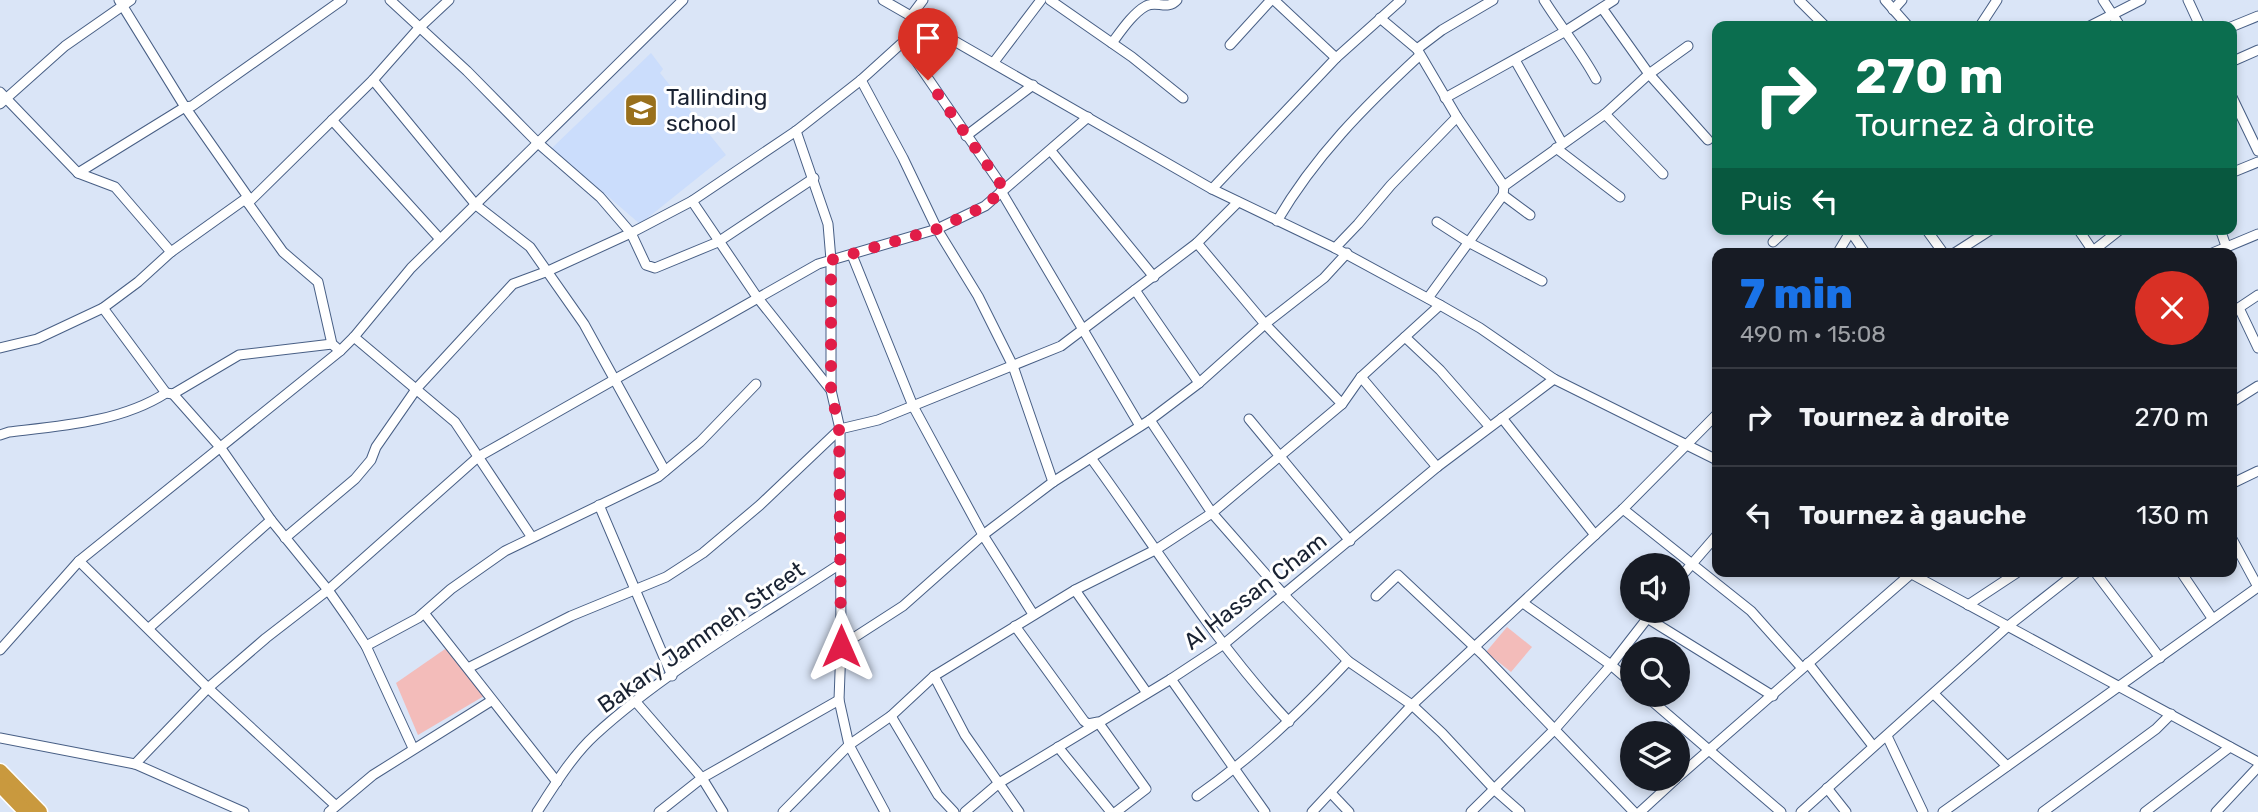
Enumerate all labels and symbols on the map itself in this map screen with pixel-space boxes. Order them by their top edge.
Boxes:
pin [898,8,958,80]
place label: Tallinding school [666,83,768,137]
school or university icon: Tallinding school [622,91,660,129]
street label: Al Hassan Cham [1178,526,1332,656]
street label: Bakary Jammeh Street [592,555,810,719]
position arrow [804,609,878,683]

